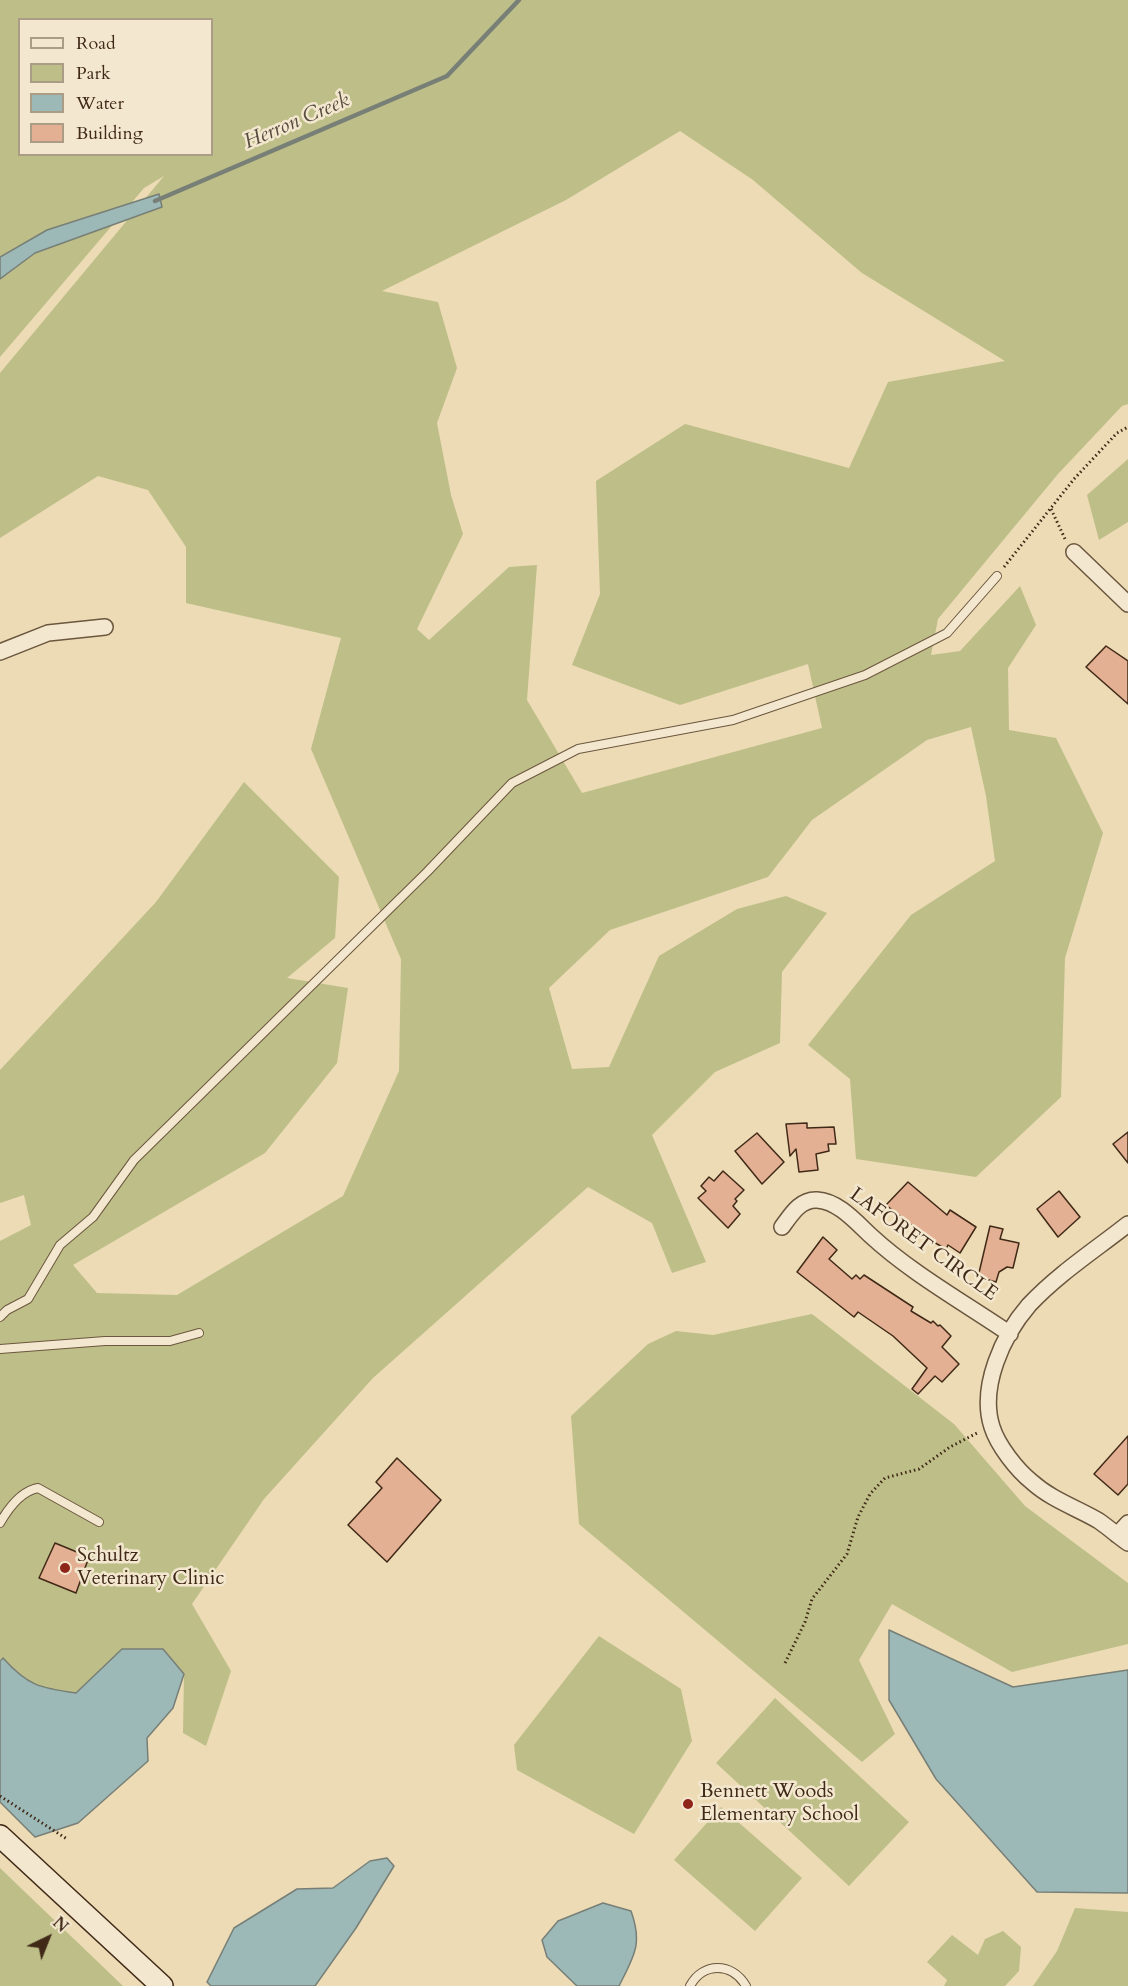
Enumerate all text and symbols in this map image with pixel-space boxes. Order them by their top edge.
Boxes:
legend [18,18,213,156]
text: Road [76,31,116,56]
text: Park [76,61,111,86]
water label: Herron Creek [240,88,354,156]
text: Water [76,91,124,116]
text: Building [76,121,143,146]
street label: LAFORET CIRCLE [844,1183,1002,1307]
place label: Schultz Veterinary Clinic [77,1544,224,1591]
marker: Schultz Veterinary Clinic [58,1561,72,1575]
place label: Bennett Woods Elementary School [700,1780,859,1827]
marker: Bennett Woods Elementary School [681,1797,695,1811]
north arrow [18,1908,78,1968]
text: N [48,1912,73,1938]

